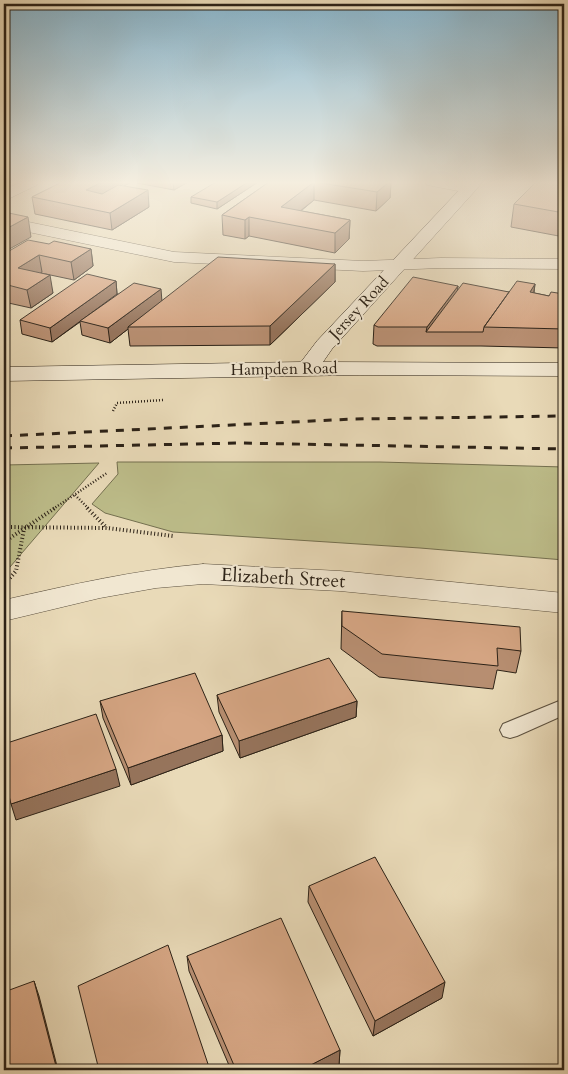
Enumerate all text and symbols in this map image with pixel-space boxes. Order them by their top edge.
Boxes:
street label: Jersey Road [323,271,394,346]
street label: Hampden Road [230,357,338,381]
street label: Elizabeth Street [220,562,346,594]

